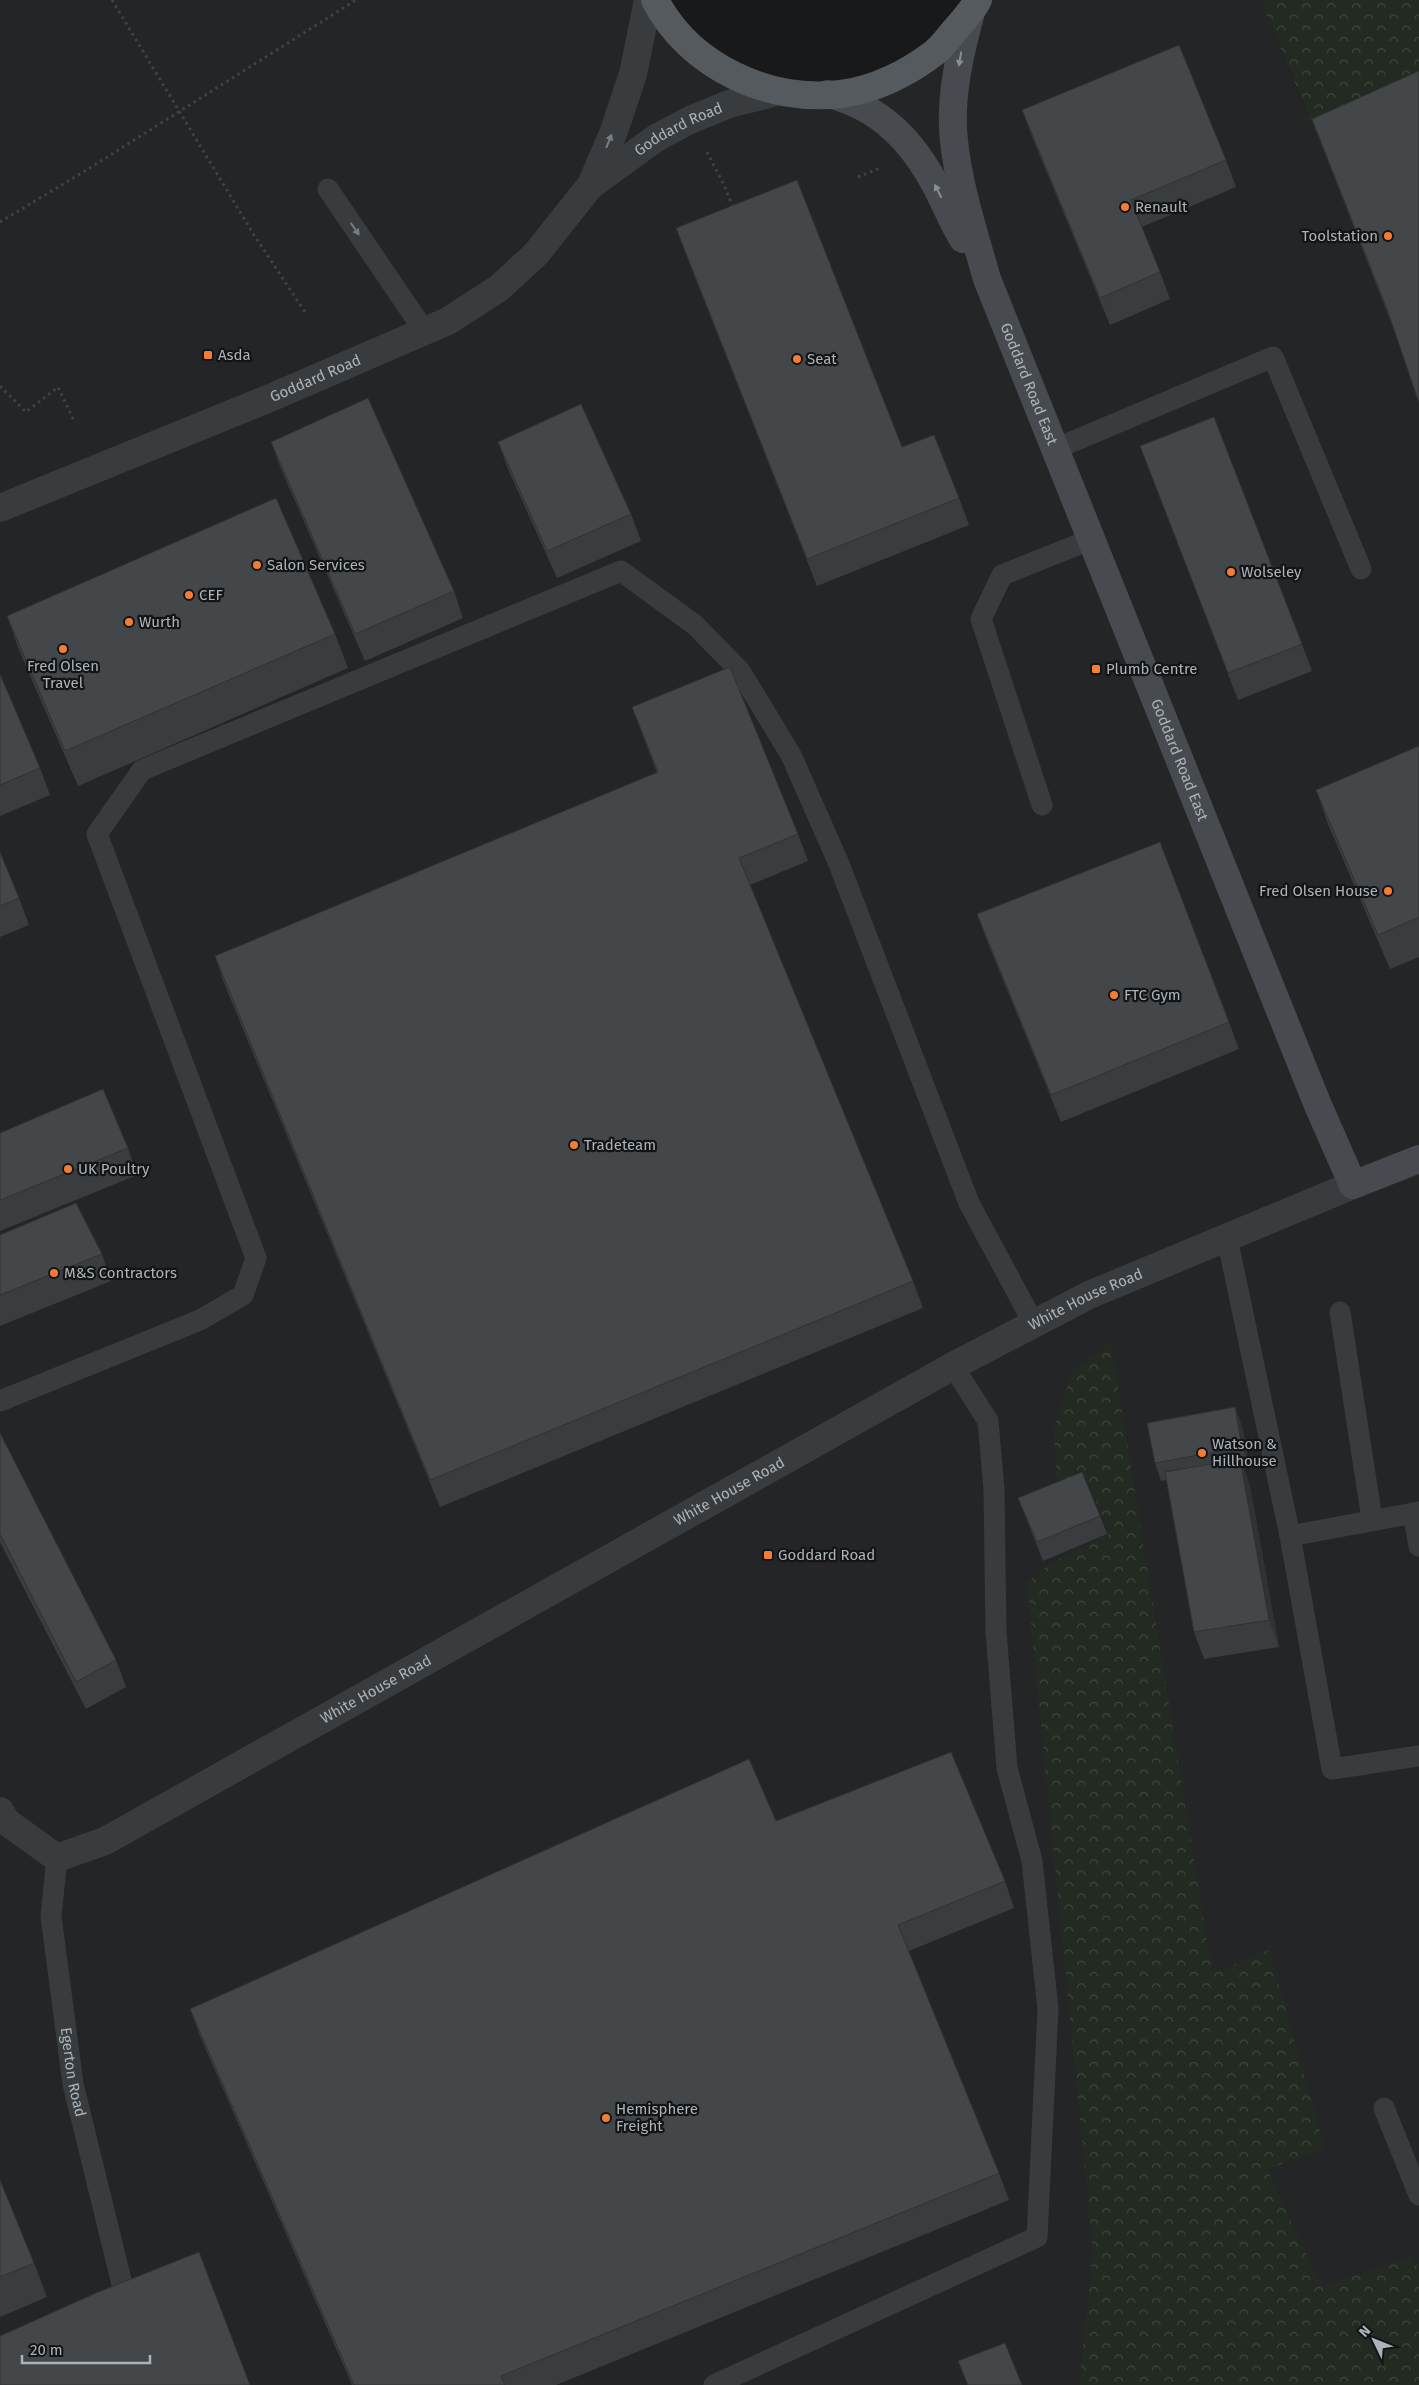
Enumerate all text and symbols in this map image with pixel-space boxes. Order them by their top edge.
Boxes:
one-way arrow [955,52,963,68]
street label: Goddard Road [631,99,725,160]
one-way arrow [606,134,614,148]
one-way arrow [934,183,942,198]
place label: Renault [1135,198,1188,216]
marker: Renault [1119,201,1131,213]
one-way arrow [350,222,360,236]
place label: Toolstation [1301,227,1378,245]
marker: Toolstation [1382,230,1394,242]
street label: Goddard Road East [997,320,1062,448]
place label: Asda [218,346,251,364]
marker: Asda [202,349,214,361]
place label: Seat [807,350,837,368]
street label: Goddard Road [267,351,364,406]
marker: Seat [791,353,803,365]
place label: Salon Services [267,556,365,574]
marker: Salon Services [251,559,263,571]
place label: Wolseley [1241,563,1302,581]
marker: Wolseley [1225,566,1237,578]
place label: CEF [199,586,223,604]
marker: CEF [183,589,195,601]
place label: Wurth [139,613,180,631]
marker: Wurth [123,616,135,628]
marker: Fred Olsen Travel [57,643,69,655]
place label: Fred Olsen Travel [27,657,99,692]
place label: Plumb Centre [1106,660,1197,678]
marker: Plumb Centre [1090,663,1102,675]
street label: Goddard Road East [1147,696,1212,824]
place label: Fred Olsen House [1259,882,1378,900]
marker: Fred Olsen House [1382,885,1394,897]
place label: FTC Gym [1124,986,1181,1004]
marker: FTC Gym [1108,989,1120,1001]
place label: Tradeteam [584,1136,656,1154]
marker: Tradeteam [568,1139,580,1151]
place label: UK Poultry [78,1160,150,1178]
marker: UK Poultry [62,1163,74,1175]
place label: M&S Contractors [64,1264,177,1282]
street label: White House Road [1025,1265,1145,1334]
marker: M&S Contractors [48,1267,60,1279]
place label: Watson & Hillhouse [1212,1435,1277,1470]
marker: Watson & Hillhouse [1196,1447,1208,1459]
street label: White House Road [671,1453,788,1530]
place label: Goddard Road [778,1546,875,1564]
marker: Goddard Road [762,1549,774,1561]
street label: White House Road [317,1651,434,1728]
street label: Egerton Road [57,2026,90,2119]
place label: Hemisphere Freight [616,2100,698,2135]
marker: Hemisphere Freight [600,2112,612,2124]
north arrow [1349,2315,1399,2365]
text: N [1355,2322,1374,2341]
scale bar [22,2332,150,2364]
text: 20 m [30,2341,63,2359]

